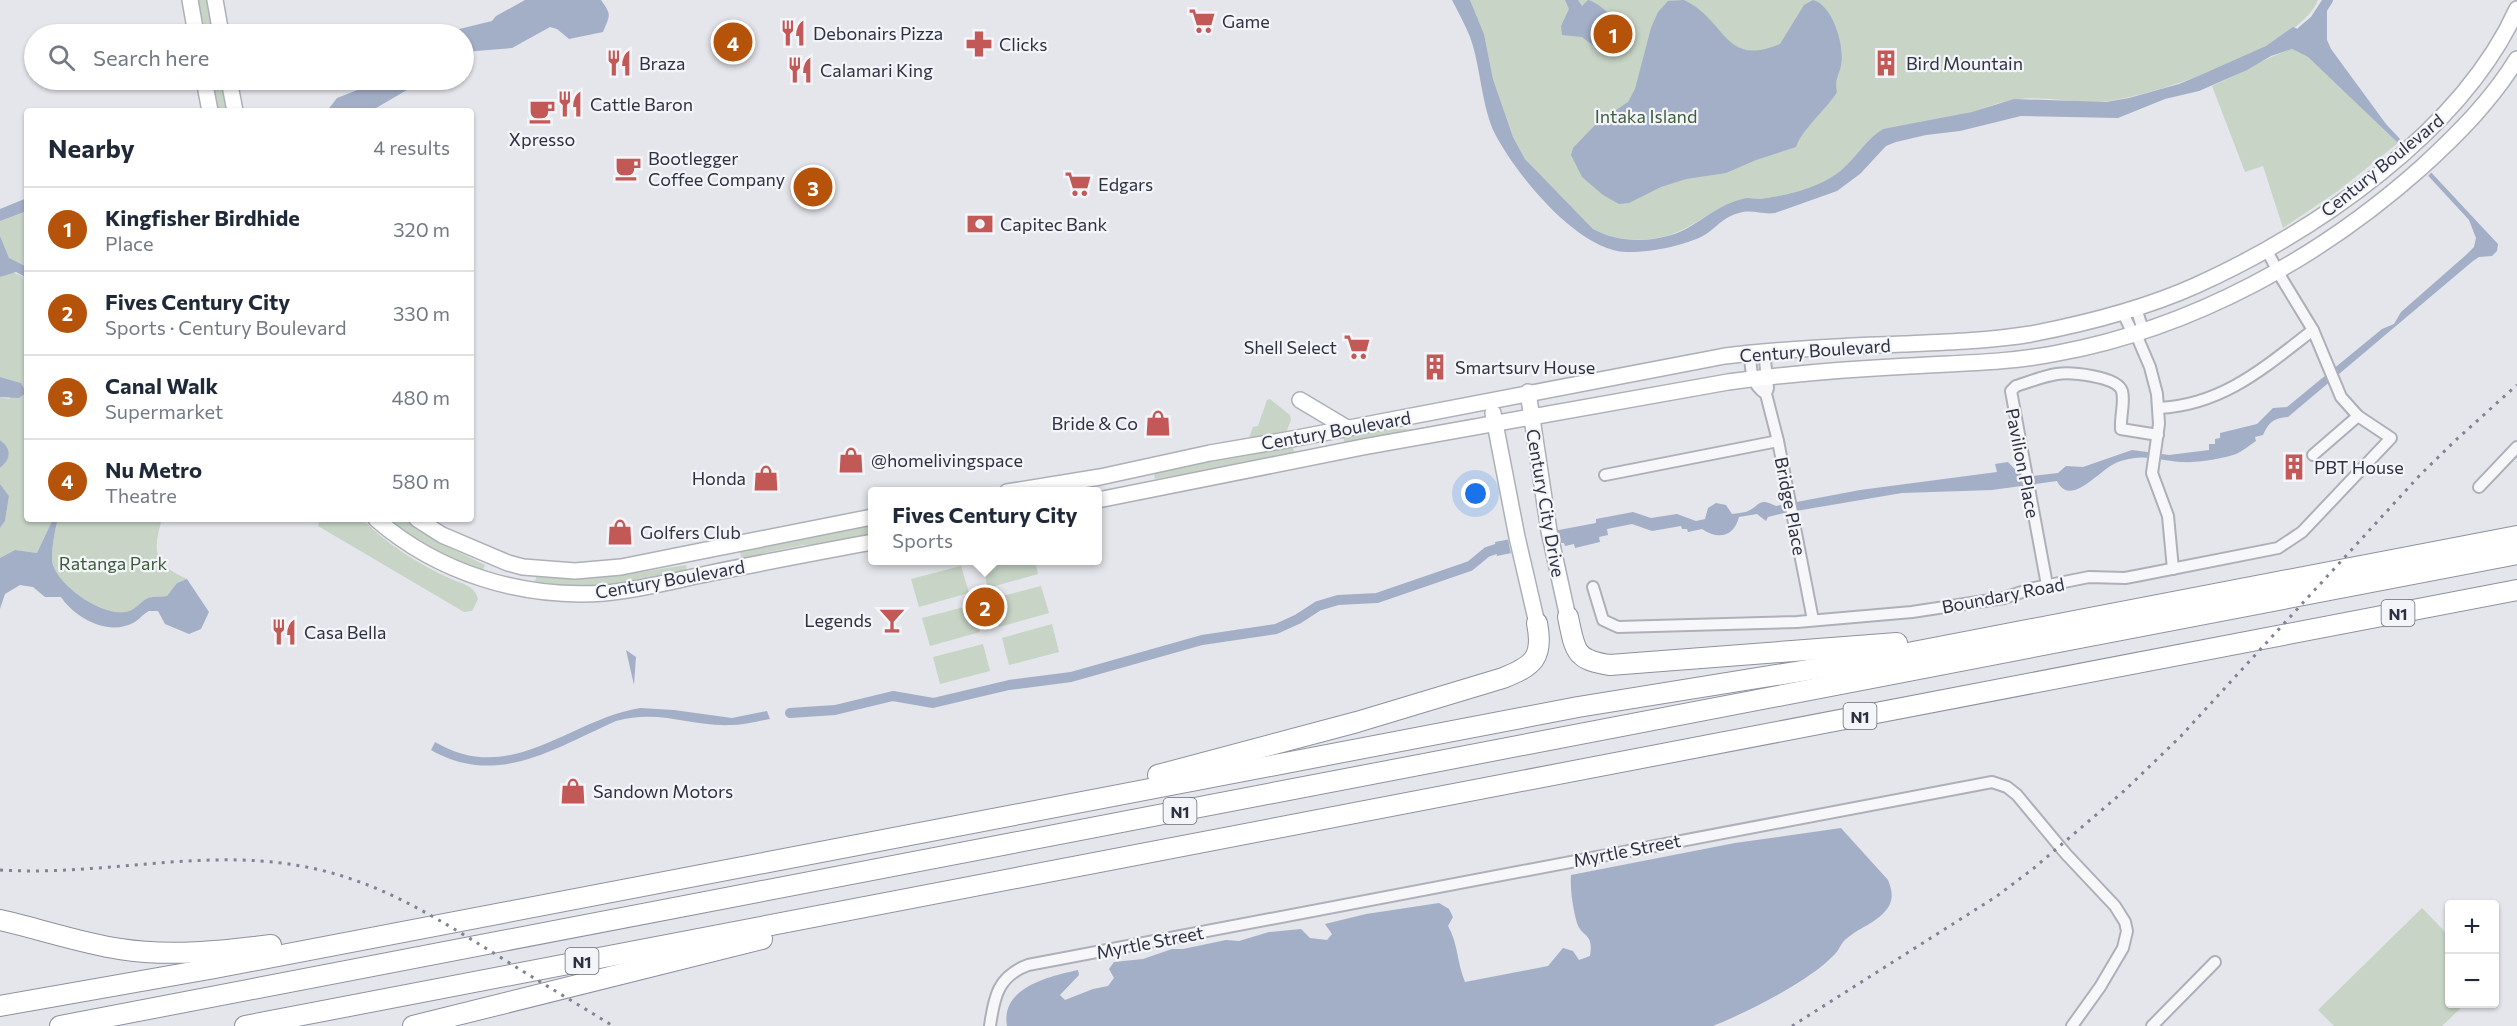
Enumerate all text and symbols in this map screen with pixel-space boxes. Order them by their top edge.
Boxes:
supermarket icon: Game [1187,6,1217,36]
place label: Game [1222,10,1270,32]
pin: 1 [1594,12,1632,57]
restaurant icon: Debonairs Pizza [778,18,808,48]
pin: 4 [714,20,752,64]
place label: Debonairs Pizza [813,22,943,44]
search box [24,24,474,90]
pharmacy icon: Clicks [964,29,994,59]
place label: Clicks [999,33,1047,55]
icon: search [45,41,78,74]
text: Search here [93,44,209,71]
restaurant icon: Braza [604,48,634,78]
building icon: Bird Mountain [1871,48,1901,78]
place label: Braza [639,52,685,74]
place label: Bird Mountain [1906,52,2023,74]
restaurant icon: Calamari King [785,55,815,85]
place label: Calamari King [820,59,933,81]
restaurant icon: Cattle Baron [555,89,585,119]
place label: Cattle Baron [590,93,693,115]
cafe icon: Xpresso [527,96,557,126]
park label: Intaka Island [1595,105,1697,127]
street label: Century Boulevard [2316,109,2448,221]
place label: Xpresso [509,128,575,150]
text: Nearby [48,132,135,163]
text: 4 results [373,135,450,159]
place label: Bootlegger Coffee Company [648,147,785,190]
cafe icon: Bootlegger Coffee Company [613,153,643,183]
pin: 3 [794,164,832,210]
supermarket icon: Edgars [1063,169,1093,199]
place label: Edgars [1098,173,1153,195]
text: Kingfisher Birdhide [105,204,300,231]
bank icon: Capitec Bank [965,209,995,239]
place label: Capitec Bank [1000,213,1107,235]
text: 1 [63,217,72,241]
text: 320 m [393,217,450,241]
text: Place [105,231,154,255]
text: Fives Century City [105,288,290,315]
text: 2 [62,301,73,325]
text: 330 m [393,301,450,325]
text: Sports · Century Boulevard [105,315,347,339]
supermarket icon: Shell Select [1342,332,1372,362]
street label: Century Boulevard [1739,334,1891,366]
place label: Shell Select [1244,336,1337,358]
building icon: Smartsurv House [1420,352,1450,382]
place label: Smartsurv House [1455,356,1595,378]
text: Canal Walk [105,372,218,399]
text: 3 [62,385,73,409]
text: 480 m [392,385,450,409]
text: Supermarket [105,399,223,423]
street label: Century Boulevard [1259,406,1413,454]
street label: Pavilion Place [2002,406,2044,520]
shop icon: Bride & Co [1143,408,1173,438]
place label: Bride & Co [1051,412,1138,434]
street label: Century City Drive [1522,427,1570,579]
shop icon: @homelivingspace [836,445,866,475]
place label: @homelivingspace [871,449,1023,471]
building icon: PBT House [2279,452,2309,482]
street label: Bridge Place [1771,455,1811,557]
text: Nu Metro [105,456,202,483]
place label: PBT House [2314,456,2404,478]
shop icon: Honda [751,463,781,493]
place label: Honda [692,467,746,489]
text: 4 [61,469,74,493]
text: 580 m [392,469,450,493]
your location [1461,479,1490,508]
text: Theatre [105,483,177,507]
popup [868,487,1102,565]
text: Fives Century City [892,501,1078,528]
shop icon: Golfers Club [605,517,635,547]
place label: Golfers Club [640,521,741,543]
text: Sports [892,528,953,552]
park label: Ratanga Park [59,552,168,574]
street label: Century Boulevard [593,555,747,603]
street label: Boundary Road [1940,572,2066,618]
pin: 2 [966,584,1004,630]
road number: N1 [2382,600,2414,626]
bar icon: Legends [877,605,907,635]
place label: Legends [804,609,872,631]
restaurant icon: Casa Bella [269,617,299,647]
place label: Casa Bella [304,621,386,643]
road number: N1 [1844,703,1876,729]
shop icon: Sandown Motors [558,776,588,806]
place label: Sandown Motors [593,780,733,802]
road number: N1 [1164,798,1196,824]
street label: Myrtle Street [1571,829,1683,871]
map controls [2445,900,2499,1008]
button: + [2445,900,2499,954]
street label: Myrtle Street [1094,921,1206,963]
road number: N1 [566,948,598,974]
button: − [2445,954,2499,1008]

